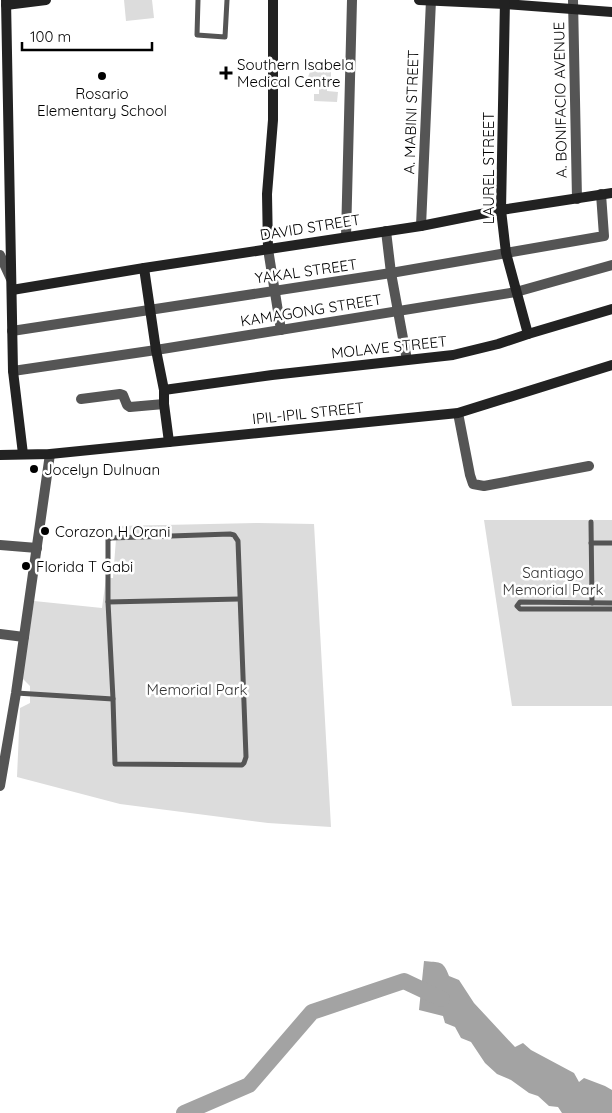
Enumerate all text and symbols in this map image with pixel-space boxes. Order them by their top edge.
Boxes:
scale bar [22,20,152,52]
street label: A. BONIFACIO AVENUE [549,22,571,178]
text: 100 m [30,27,71,46]
street label: A. MABINI STREET [399,49,423,175]
place label: Southern Isabela Medical Centre [237,55,354,91]
marker: Southern Isabela Medical Centre [219,66,233,80]
marker: Rosario Elementary School [96,70,108,82]
place label: Rosario Elementary School [37,84,167,120]
street label: LAUREL STREET [479,112,498,224]
street label: DAVID STREET [258,210,362,244]
street label: YAKAL STREET [254,254,358,288]
street label: KAMAGONG STREET [239,289,383,331]
street label: MOLAVE STREET [330,331,448,363]
street label: IPIL-IPIL STREET [251,398,365,428]
place label: Jocelyn Dulnuan [44,460,160,479]
marker: Jocelyn Dulnuan [28,463,40,475]
place label: Corazon H Orani [55,522,170,541]
marker: Corazon H Orani [39,525,51,537]
place label: Florida T Gabi [36,557,133,576]
marker: Florida T Gabi [20,560,32,572]
park label: Santiago Memorial Park [503,563,604,599]
park label: Memorial Park [147,680,248,699]

